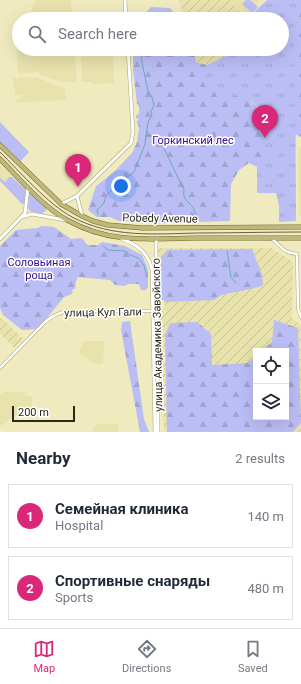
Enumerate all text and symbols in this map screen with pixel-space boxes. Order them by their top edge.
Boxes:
search box [12,12,289,56]
icon: search [26,23,48,45]
text: Search here [58,25,137,43]
pin: 2 [252,105,278,138]
park label: Горкинский лес [152,134,234,147]
pin: 1 [65,154,91,187]
your location [111,176,131,196]
street label: Pobedy Avenue [122,211,198,226]
park label: Соловьиная роща [8,256,70,282]
street label: улица Академика Завойского [150,258,165,412]
street label: улица Кул Гали [64,305,142,320]
map controls [253,348,289,420]
button: locate [253,348,289,384]
button: layers [253,384,289,420]
scale bar [12,404,75,423]
text: 200 m [18,406,49,419]
text: Nearby [16,448,71,468]
text: 2 results [235,451,285,466]
text: Семейная клиника [55,500,188,518]
text: 1 [26,509,34,524]
text: 140 m [247,509,284,524]
text: Hospital [55,518,103,533]
text: Спортивные снаряды [55,572,210,590]
text: 2 [26,581,34,596]
text: 480 m [247,581,284,596]
text: Sports [55,590,93,605]
tab: Map [33,638,55,675]
tab: Directions [122,638,171,675]
tab: Saved [238,638,268,675]

